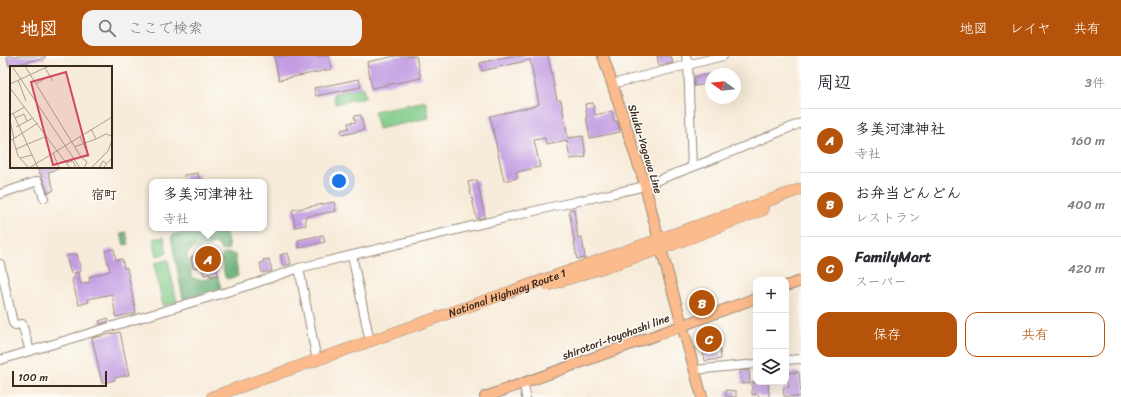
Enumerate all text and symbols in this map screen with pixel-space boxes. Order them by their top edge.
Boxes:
search box [82,10,362,46]
text: 地図 [20,12,58,45]
text: ここで検索 [128,15,203,41]
text: 地図 [960,16,988,41]
text: レイヤ [1010,16,1051,41]
text: 共有 [1073,16,1101,41]
icon: search [96,17,118,39]
inset map [10,66,112,168]
text: 周辺 [817,67,851,97]
north arrow [705,68,741,104]
text: 3件 [1085,71,1105,94]
street label: Shuku-Yagawa Line [622,102,668,196]
text: 多美河津神社 [855,116,945,142]
text: A [826,129,834,152]
text: 160 m [1070,129,1105,152]
text: 寺社 [855,142,881,165]
your location [329,171,349,191]
popup [149,179,267,231]
text: お弁当どんどん [855,180,961,206]
text: 多美河津神社 [163,181,253,207]
district label: 宿町 [91,183,117,206]
text: B [826,193,834,216]
text: 400 m [1067,193,1105,216]
text: レストラン [855,206,921,229]
text: 寺社 [163,207,189,230]
pin: A [195,244,221,274]
text: FamilyMart [855,244,931,270]
text: C [826,257,834,280]
text: 420 m [1068,257,1105,280]
street label: National Highway Route 1 [446,263,569,322]
text: スーパー [855,270,906,293]
map controls [753,277,789,385]
button: + [753,277,789,313]
pin: B [689,288,715,318]
street label: shirotori-toyohashi line [559,309,673,366]
button: 保存 [817,312,957,357]
button: 共有 [965,312,1105,357]
button: − [753,313,789,349]
pin: C [696,324,722,354]
button: layers [753,349,789,385]
text: 100 m [18,368,48,387]
scale bar [12,369,107,388]

